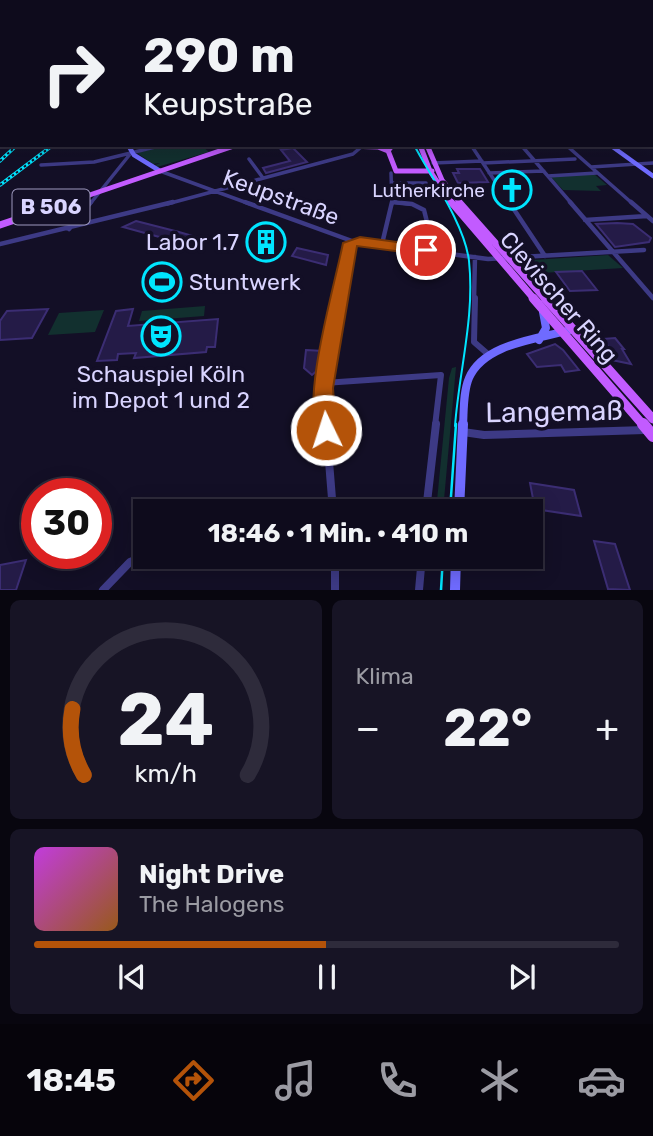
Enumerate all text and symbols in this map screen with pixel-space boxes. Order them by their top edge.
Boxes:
text: 290 m [143,26,295,84]
icon: right [28,28,119,119]
text: Keupstraße [143,85,313,123]
street label: Keupstraße [219,163,343,231]
church icon: Lutherkirche [491,169,533,211]
place label: Lutherkirche [372,179,485,202]
road number: B 506 [12,190,90,224]
pin [396,220,456,280]
building icon: Labor 1.7 [245,221,287,263]
street label: Clevischer Ring [494,225,624,369]
place label: Labor 1.7 [146,228,239,256]
icon: arrive [407,231,445,269]
sports icon: Stuntwerk [141,261,183,303]
place label: Stuntwerk [189,268,301,296]
theatre icon: Schauspiel Köln im Depot 1 und 2 [140,315,182,357]
place label: Schauspiel Köln im Depot 1 und 2 [72,360,250,414]
position arrow [289,393,363,467]
street label: Langemaß [485,394,623,429]
speed limit sign: 30 [21,478,112,569]
text: 18:46 · 1 Min. · 410 m [208,518,468,549]
text: Klima [356,662,414,690]
text: 24 [117,678,214,764]
text: 22° [443,697,532,759]
text: − [356,705,380,751]
text: + [595,705,619,751]
text: km/h [135,759,197,788]
text: Night Drive [139,859,284,890]
text: The Halogens [139,890,285,918]
icon: previous [113,958,151,996]
icon: pause [308,958,346,996]
icon: next [503,958,541,996]
icon: directions [169,1056,218,1105]
icon: music [271,1056,320,1105]
icon: phone [373,1056,422,1105]
icon: climate [475,1056,524,1105]
icon: car [577,1056,626,1105]
text: 18:45 [27,1061,116,1099]

